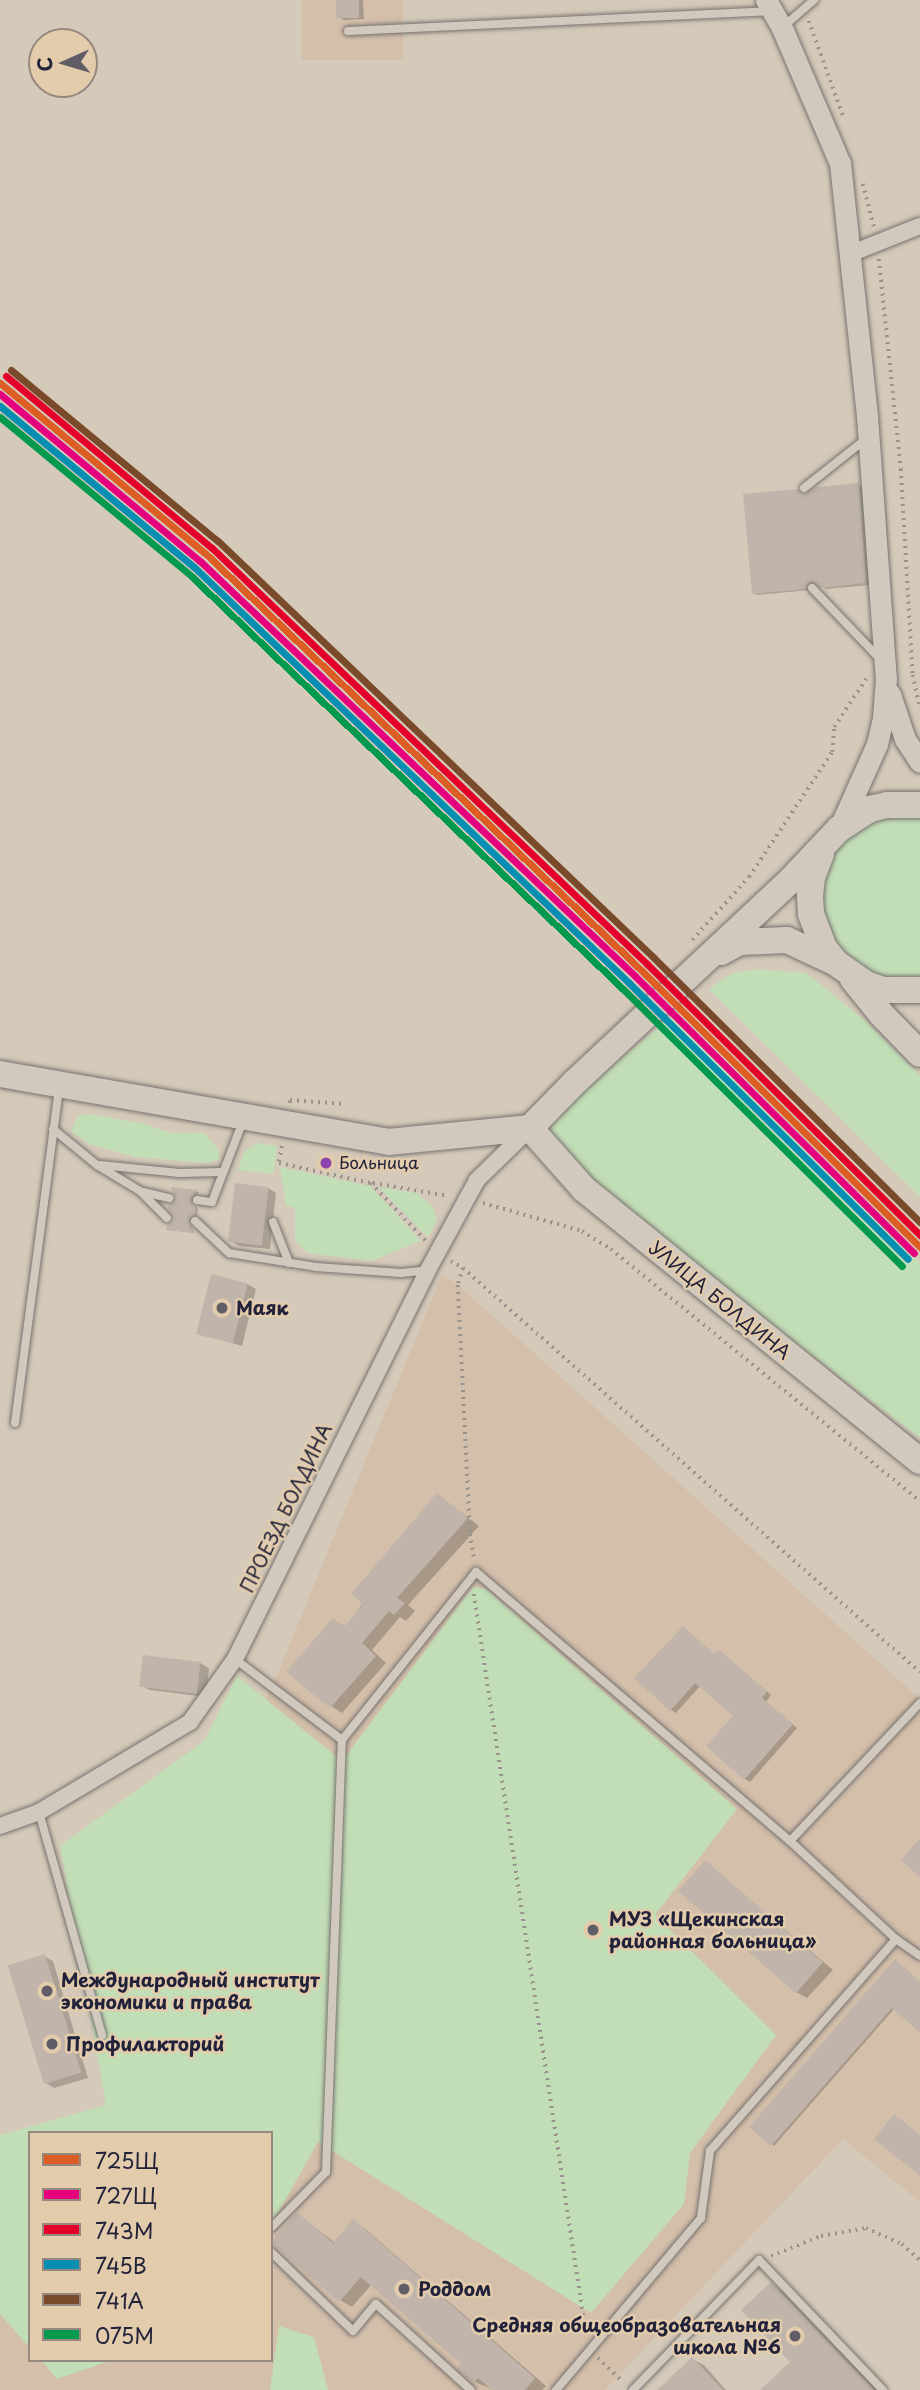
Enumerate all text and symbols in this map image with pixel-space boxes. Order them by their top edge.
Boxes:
north arrow [28,28,98,98]
text: С [30,56,59,72]
place label: Больница [339,1153,419,1173]
marker: Больница [319,1156,333,1170]
street label: УЛИЦА БОЛДИНА [644,1236,796,1364]
place label: Маяк [236,1297,288,1319]
marker: Маяк [214,1300,230,1316]
street label: ПРОЕЗД БОЛДИНА [235,1420,337,1596]
place label: МУЗ «Щекинская районная больница» [609,1908,816,1952]
marker: МУЗ «Щекинская районная больница» [583,1920,603,1940]
place label: Международный институт экономики и права [61,1969,320,2013]
marker: Международный институт экономики и права [39,1983,55,1999]
place label: Профилакторий [66,2033,224,2055]
marker: Профилакторий [44,2036,60,2052]
legend [28,2131,273,2362]
text: 725Щ [95,2144,159,2176]
text: 727Щ [95,2179,157,2211]
text: 743М [95,2214,153,2246]
text: 745В [95,2249,147,2281]
place label: Роддом [418,2278,491,2300]
marker: Роддом [396,2281,412,2297]
text: 741А [95,2284,144,2316]
place label: Средняя общеобразовательная школа №6 [472,2314,781,2358]
text: 075М [95,2319,154,2351]
marker: Средняя общеобразовательная школа №6 [787,2328,803,2344]

